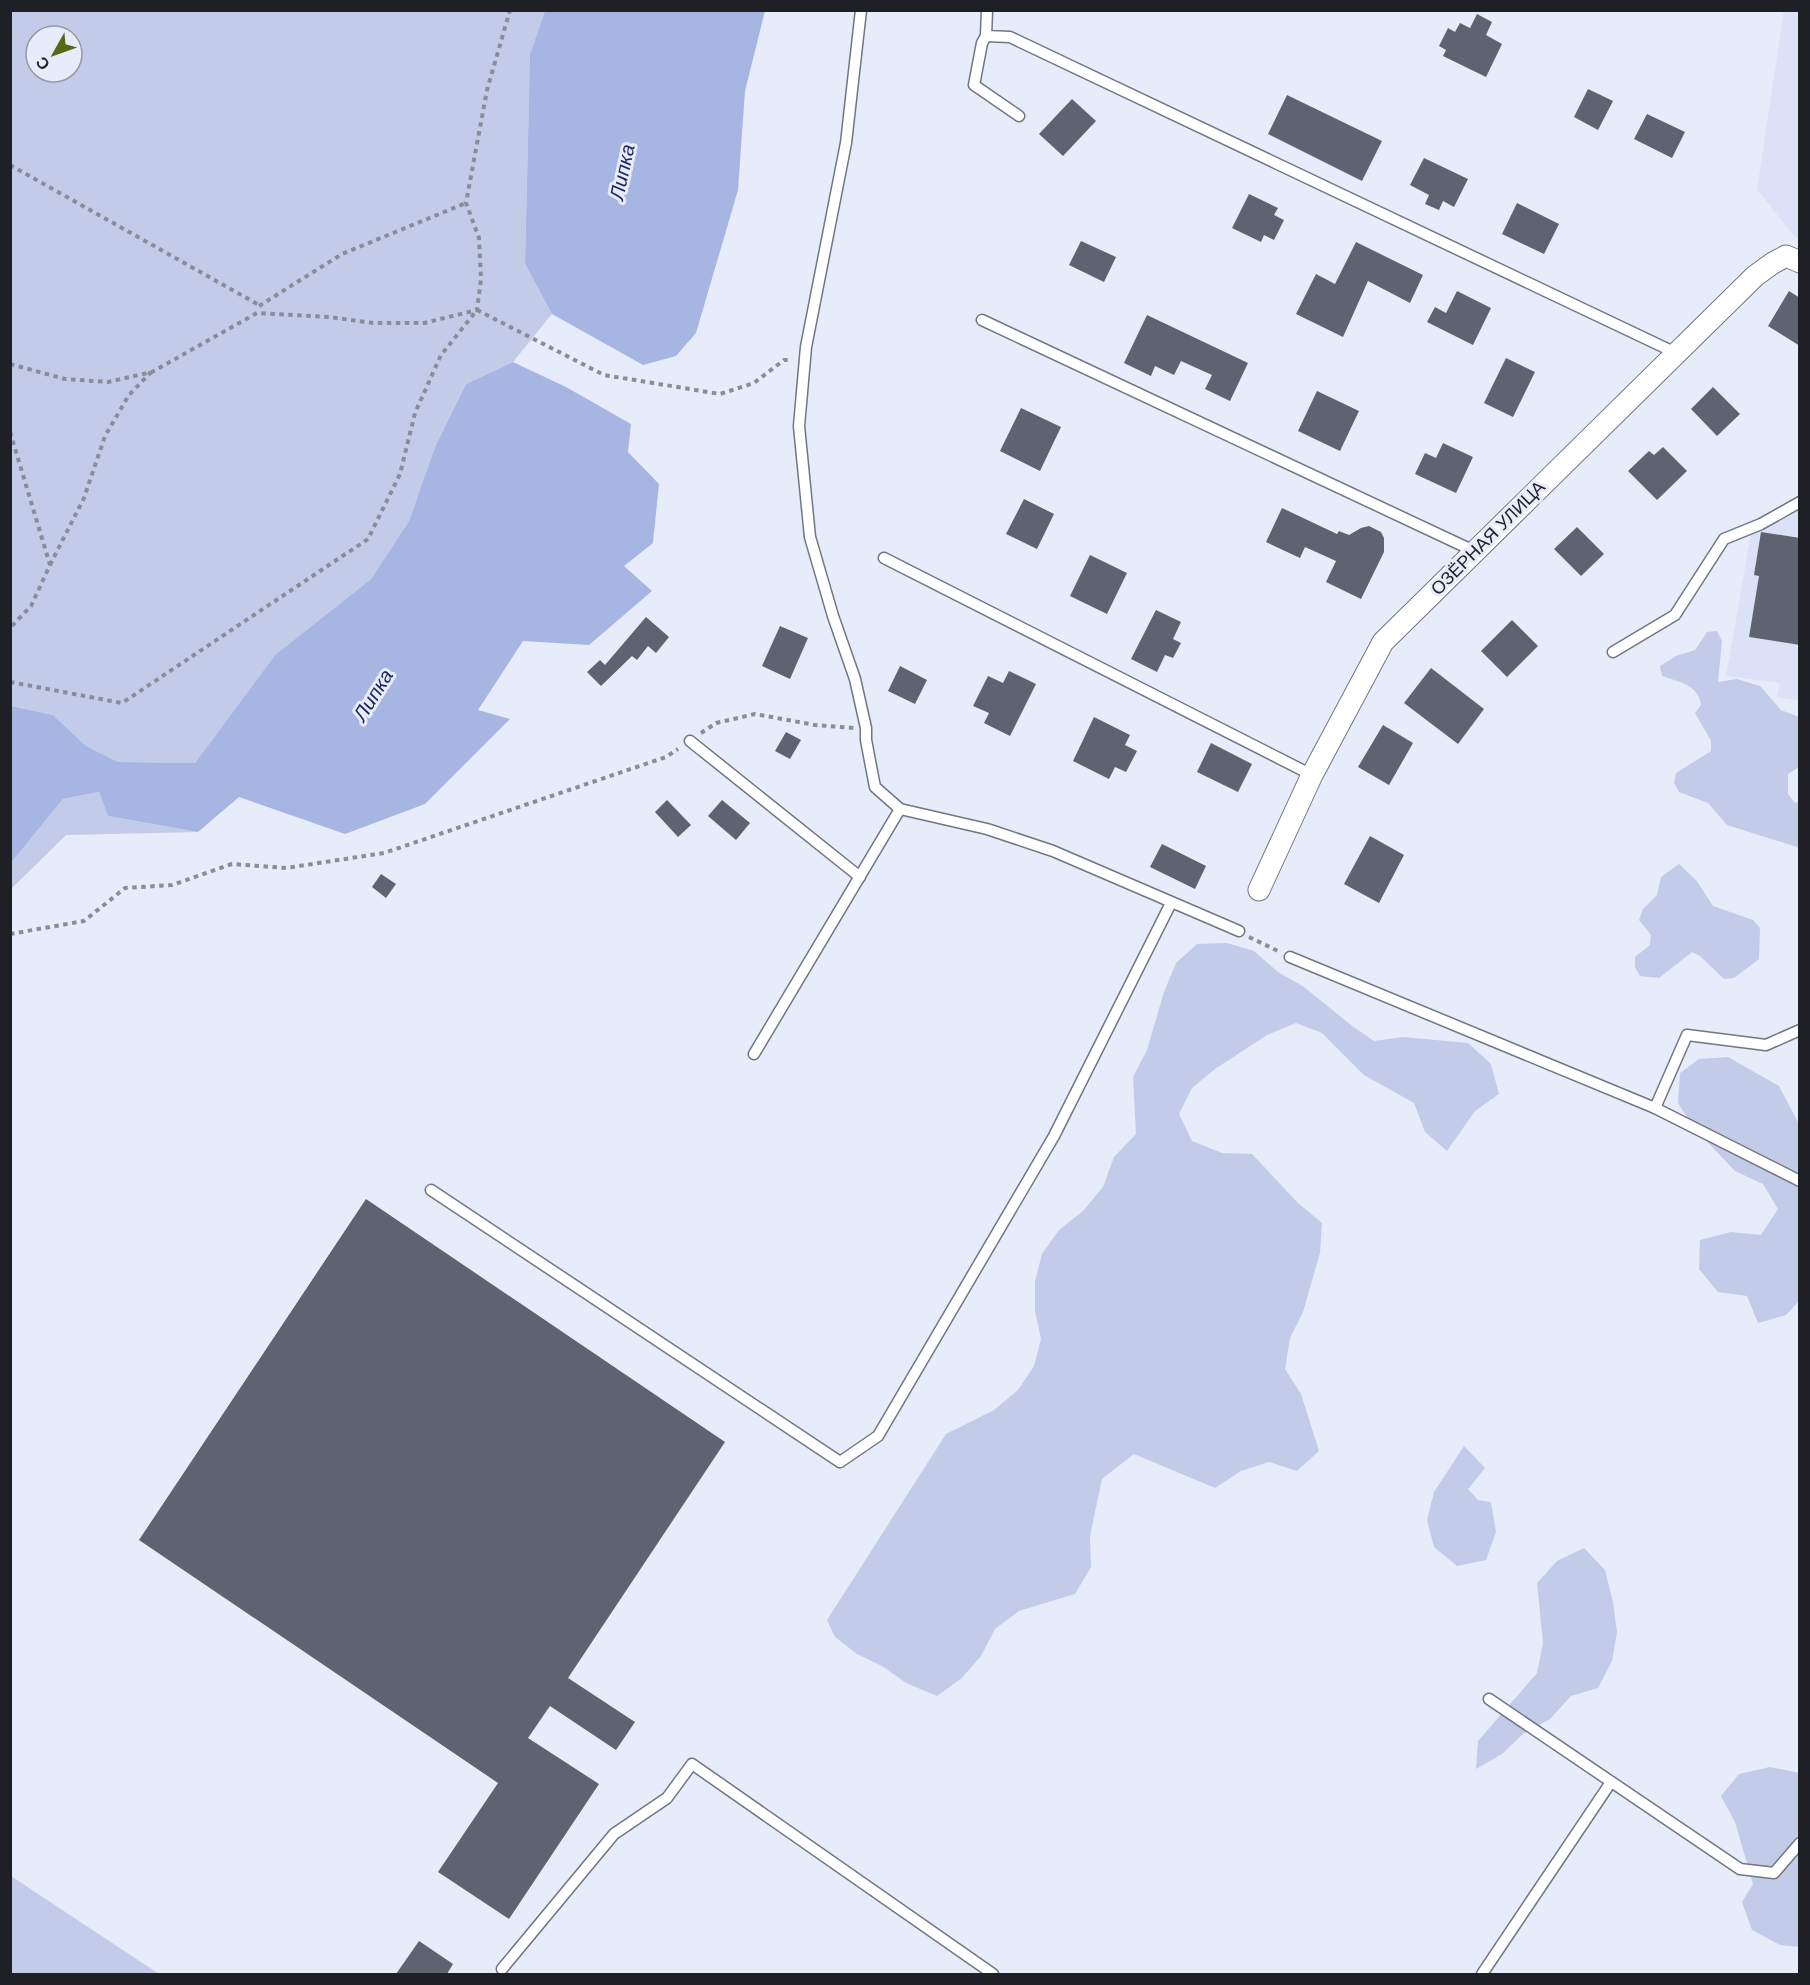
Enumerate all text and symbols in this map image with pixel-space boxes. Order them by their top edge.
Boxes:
north arrow [24,24,84,84]
text: С [32,53,53,73]
water label: Липка [605,142,639,204]
street label: ОЗЁРНАЯ УЛИЦА [1427,477,1549,599]
water label: Липка [348,665,397,726]

